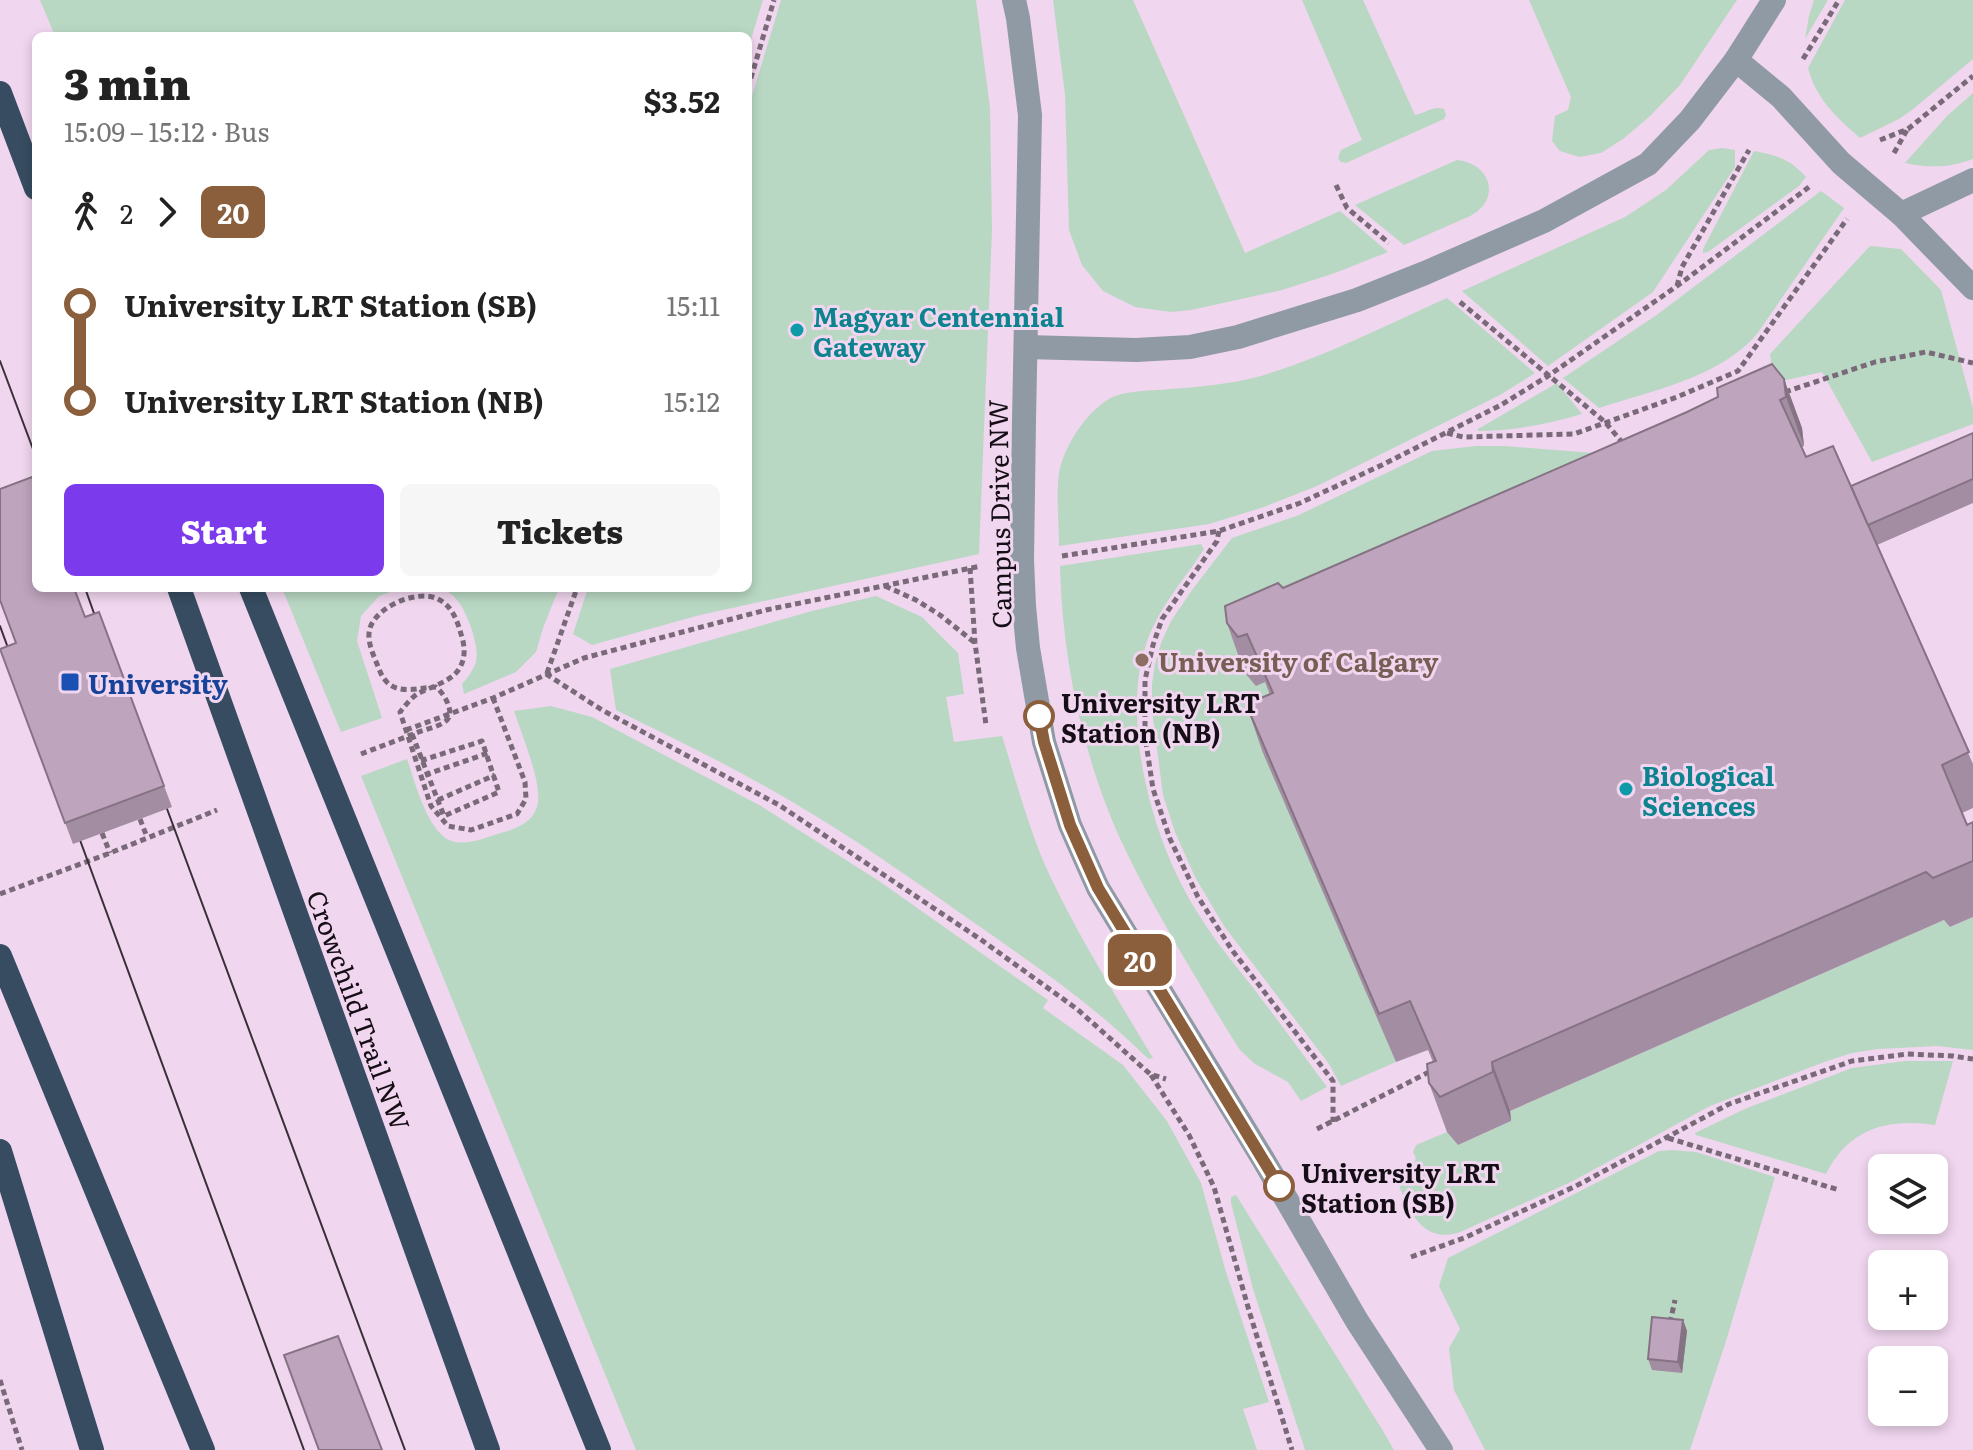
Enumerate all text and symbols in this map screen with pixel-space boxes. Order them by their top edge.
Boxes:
text: 3 min [64,48,191,114]
text: $3.52 [643,78,720,122]
text: 15:09 – 15:12 · Bus [64,111,269,150]
icon: walk [64,190,108,234]
icon: forward [145,190,189,234]
text: 20 [217,191,249,233]
text: 2 [120,193,133,232]
text: University LRT Station (SB) [124,282,537,326]
text: 15:11 [666,285,720,324]
place label: Magyar Centennial Gateway [813,296,1064,365]
marker: Magyar Centennial Gateway [788,321,806,339]
text: University LRT Station (NB) [124,378,544,422]
text: 15:12 [664,381,720,420]
street label: Campus Drive NW [976,399,1020,629]
button: Start [64,484,384,576]
button: Tickets [400,484,720,576]
place label: University of Calgary [1158,641,1438,680]
marker: University of Calgary [1133,651,1151,669]
place label: University [88,663,228,702]
marker: University [59,671,81,693]
place label: University LRT Station (NB) [1061,682,1260,751]
marker: University LRT Station (NB) [1024,701,1054,731]
place label: Biological Sciences [1642,755,1775,824]
marker: Biological Sciences [1617,780,1635,798]
street label: Crowchild Trail NW [298,885,422,1135]
line badge: 20 [1104,934,1176,986]
text: 20 [1124,939,1156,981]
place label: University LRT Station (SB) [1301,1152,1500,1221]
map controls [1868,1154,1948,1426]
button: layers [1868,1154,1948,1234]
marker: University LRT Station (SB) [1264,1171,1294,1201]
button: + [1868,1250,1948,1330]
button: − [1868,1346,1948,1426]

